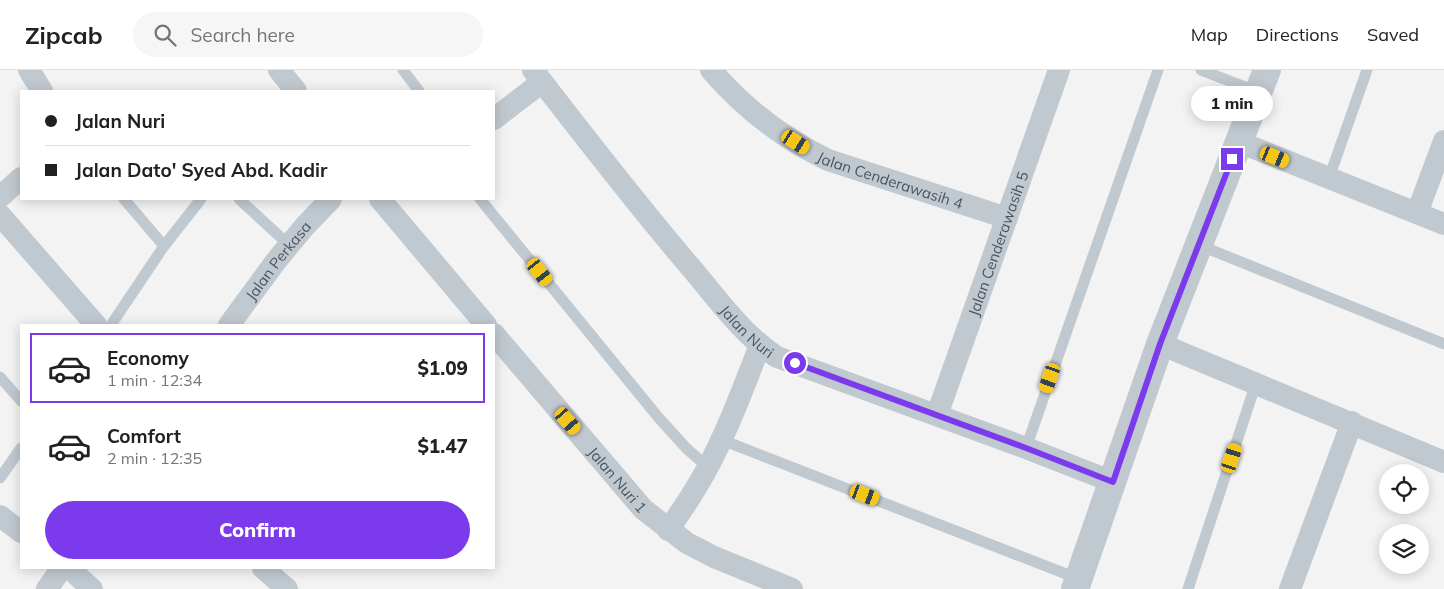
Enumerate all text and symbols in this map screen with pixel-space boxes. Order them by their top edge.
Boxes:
search box [133,12,483,57]
text: Zipcab [25,20,103,50]
icon: search [151,21,179,49]
text: Search here [191,23,295,47]
text: Map [1191,23,1228,46]
text: Directions [1256,23,1339,46]
text: Saved [1367,23,1419,46]
callout: 1 min [1191,87,1273,122]
text: 1 min [1211,93,1253,113]
text: Jalan Nuri [75,109,165,133]
car [779,128,812,156]
car [1258,144,1291,170]
street label: Jalan Cenderawasih 4 [814,147,966,213]
route end [1221,148,1243,170]
text: Jalan Dato' Syed Abd. Kadir [75,158,328,182]
street label: Jalan Cenderawasih 5 [963,169,1032,318]
street label: Jalan Perkasa [241,217,315,304]
car [524,256,555,288]
street label: Jalan Nuri [716,301,778,362]
icon: car [47,346,92,391]
text: Economy [107,346,189,370]
route start [784,352,806,374]
text: $1.09 [417,356,468,380]
car [1038,361,1061,395]
text: 1 min · 12:34 [107,370,202,390]
car [552,405,583,437]
icon: car [47,424,92,469]
text: Comfort [107,424,181,448]
text: $1.47 [417,434,468,458]
car [1220,441,1243,475]
street label: Jalan Nuri 1 [584,442,651,516]
text: 2 min · 12:35 [107,448,202,468]
map controls [1379,464,1429,574]
button: locate [1379,464,1429,514]
car [848,483,881,507]
button: Confirm [45,501,470,559]
button: layers [1379,524,1429,574]

